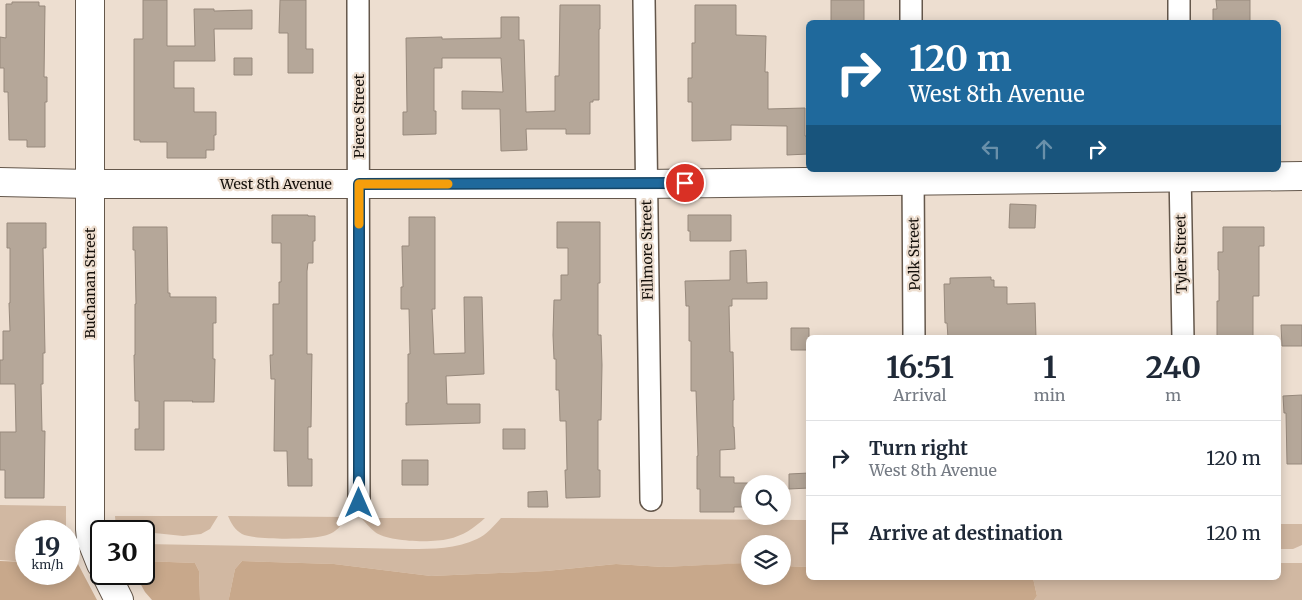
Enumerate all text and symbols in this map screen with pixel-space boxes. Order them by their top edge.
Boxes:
text: 120 m [909,37,1012,81]
icon: right [826,40,891,105]
street label: Pierce Street [350,73,368,158]
text: West 8th Avenue [909,80,1085,108]
icon: left [977,135,1005,163]
icon: ahead [1030,135,1058,163]
icon: right [1083,135,1111,163]
pin [664,162,706,204]
icon: arrive [671,169,699,197]
street label: West 8th Avenue [219,175,332,193]
street label: Fillmore Street [637,199,657,300]
street label: Tyler Street [1171,214,1191,294]
street label: Polk Street [904,217,924,291]
street label: Buchanan Street [81,227,99,339]
text: 16:51 [886,348,954,386]
text: 1 [1043,348,1057,386]
text: 240 [1145,348,1201,386]
text: Arrival [893,385,947,405]
text: min [1034,385,1065,405]
text: m [1165,385,1181,405]
text: Turn right [869,436,968,460]
icon: right [826,444,854,472]
text: 120 m [1206,446,1261,470]
text: West 8th Avenue [869,460,997,480]
map controls [741,475,791,585]
button: search [741,475,791,525]
position arrow [332,476,384,528]
icon: arrive [826,519,854,547]
speed limit sign: 30 [90,520,155,585]
text: Arrive at destination [869,521,1063,545]
text: 120 m [1206,521,1261,545]
text: 19 [35,530,60,562]
button: layers [741,535,791,585]
text: km/h [32,557,63,572]

